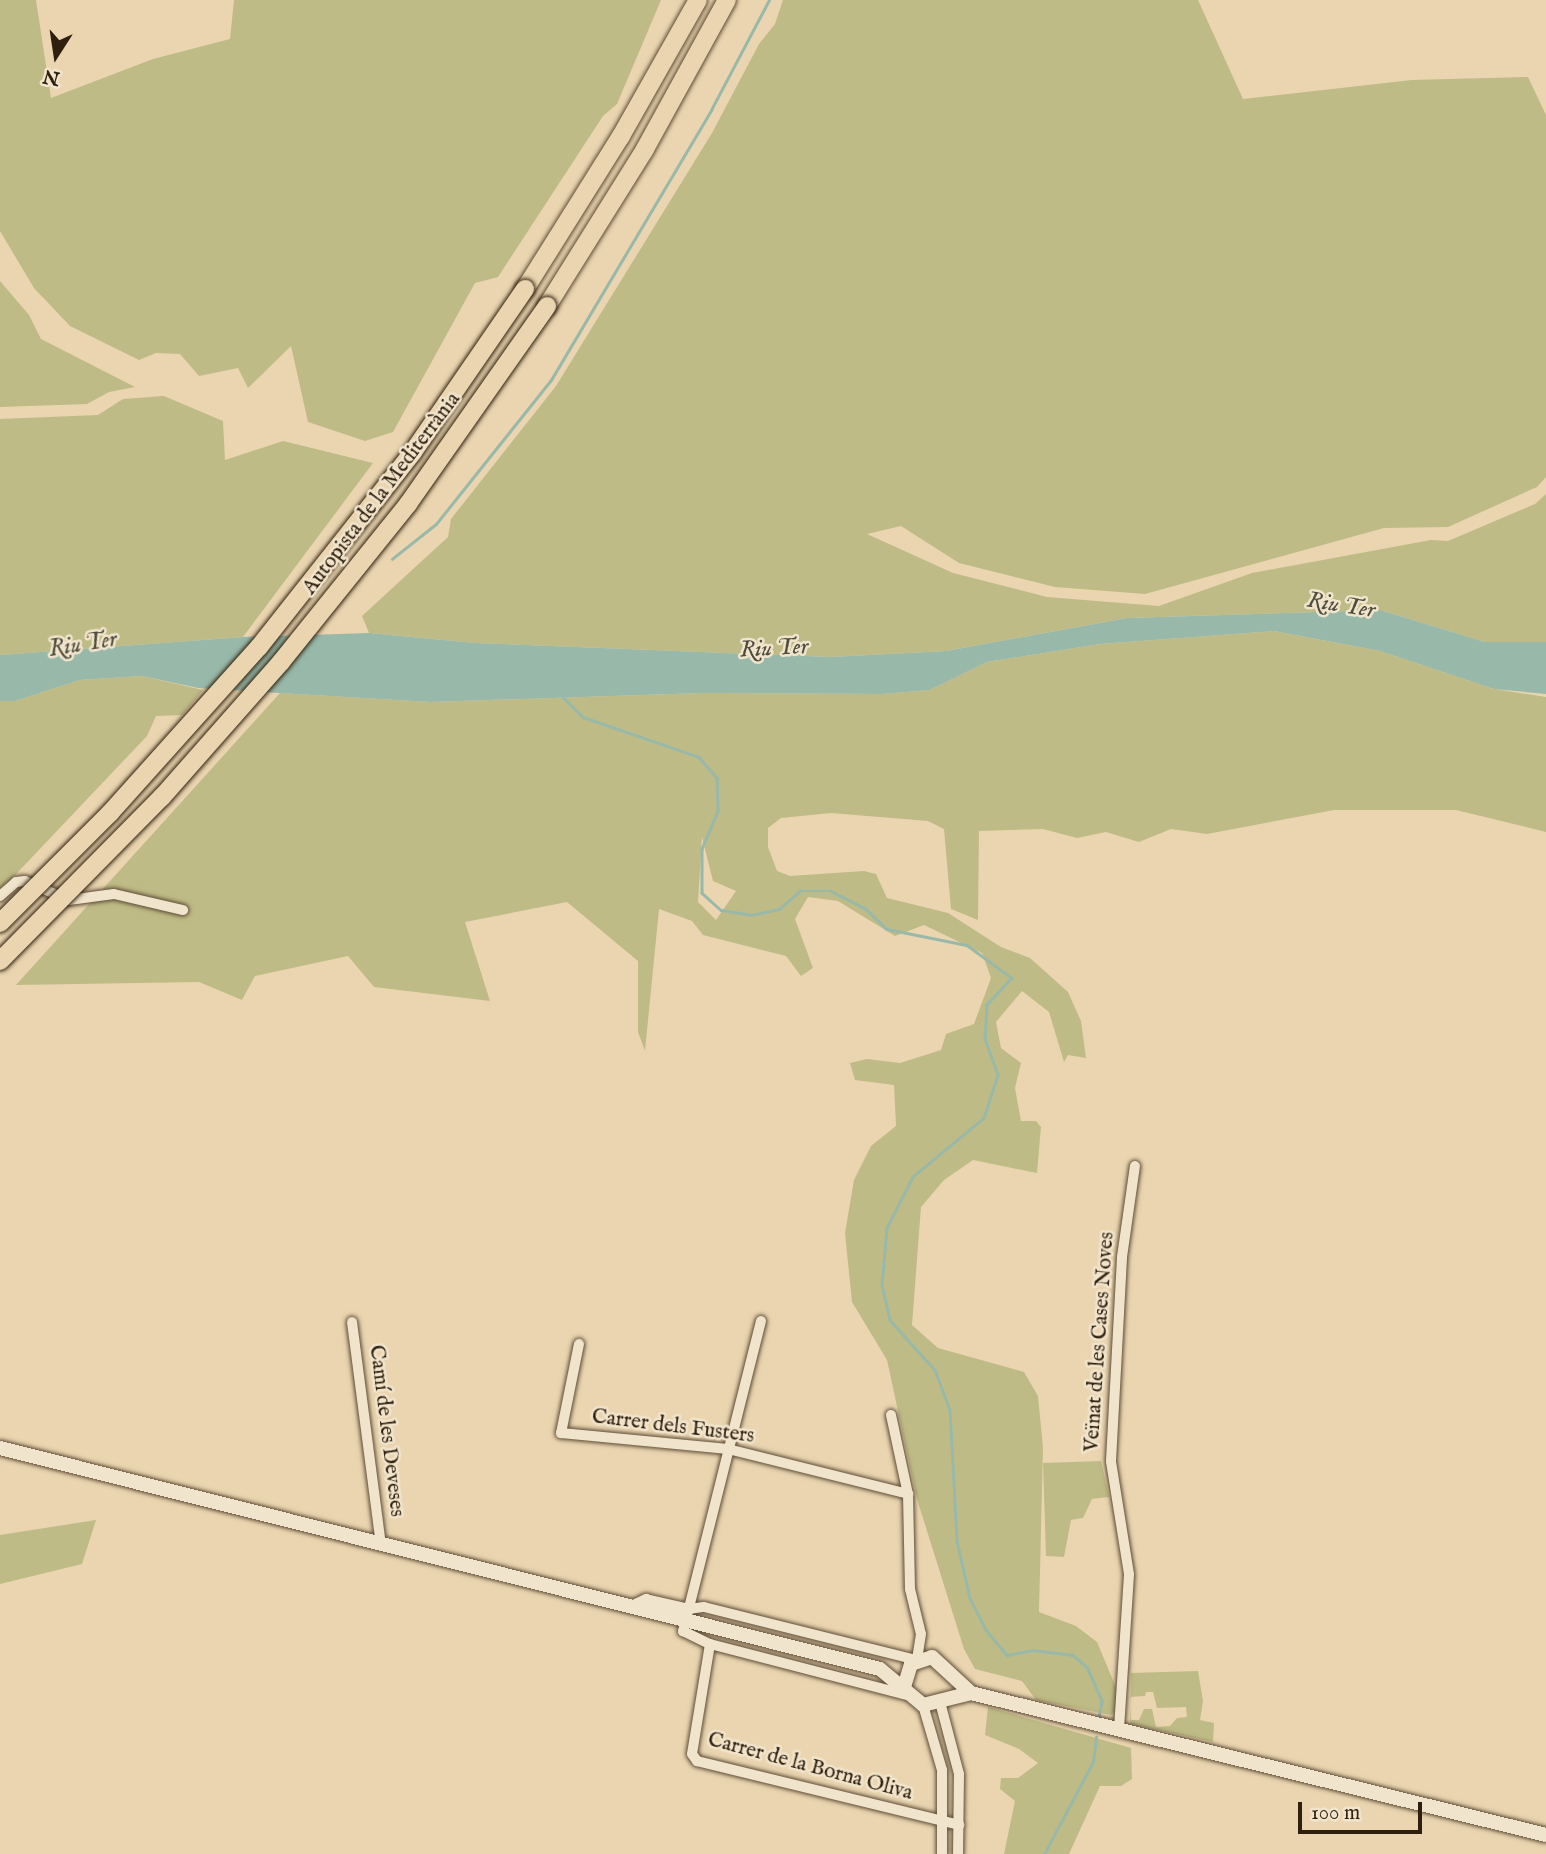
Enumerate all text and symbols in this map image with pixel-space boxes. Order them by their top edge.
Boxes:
north arrow [21,21,91,91]
text: N [41,63,62,90]
street label: Autopista de la Mediterrània [298,388,466,600]
water label: Riu Ter [1305,587,1377,625]
water label: Riu Ter [47,626,119,664]
water label: Riu Ter [739,633,809,665]
street label: Veïnat de les Cases Noves [1080,1231,1120,1453]
street label: Camí de les Deveses [363,1344,409,1518]
street label: Carrer dels Fusters [590,1405,756,1449]
street label: Carrer de la Borna Oliva [705,1728,915,1806]
scale bar [1301,1787,1425,1831]
text: 100 m [1311,1800,1360,1827]

